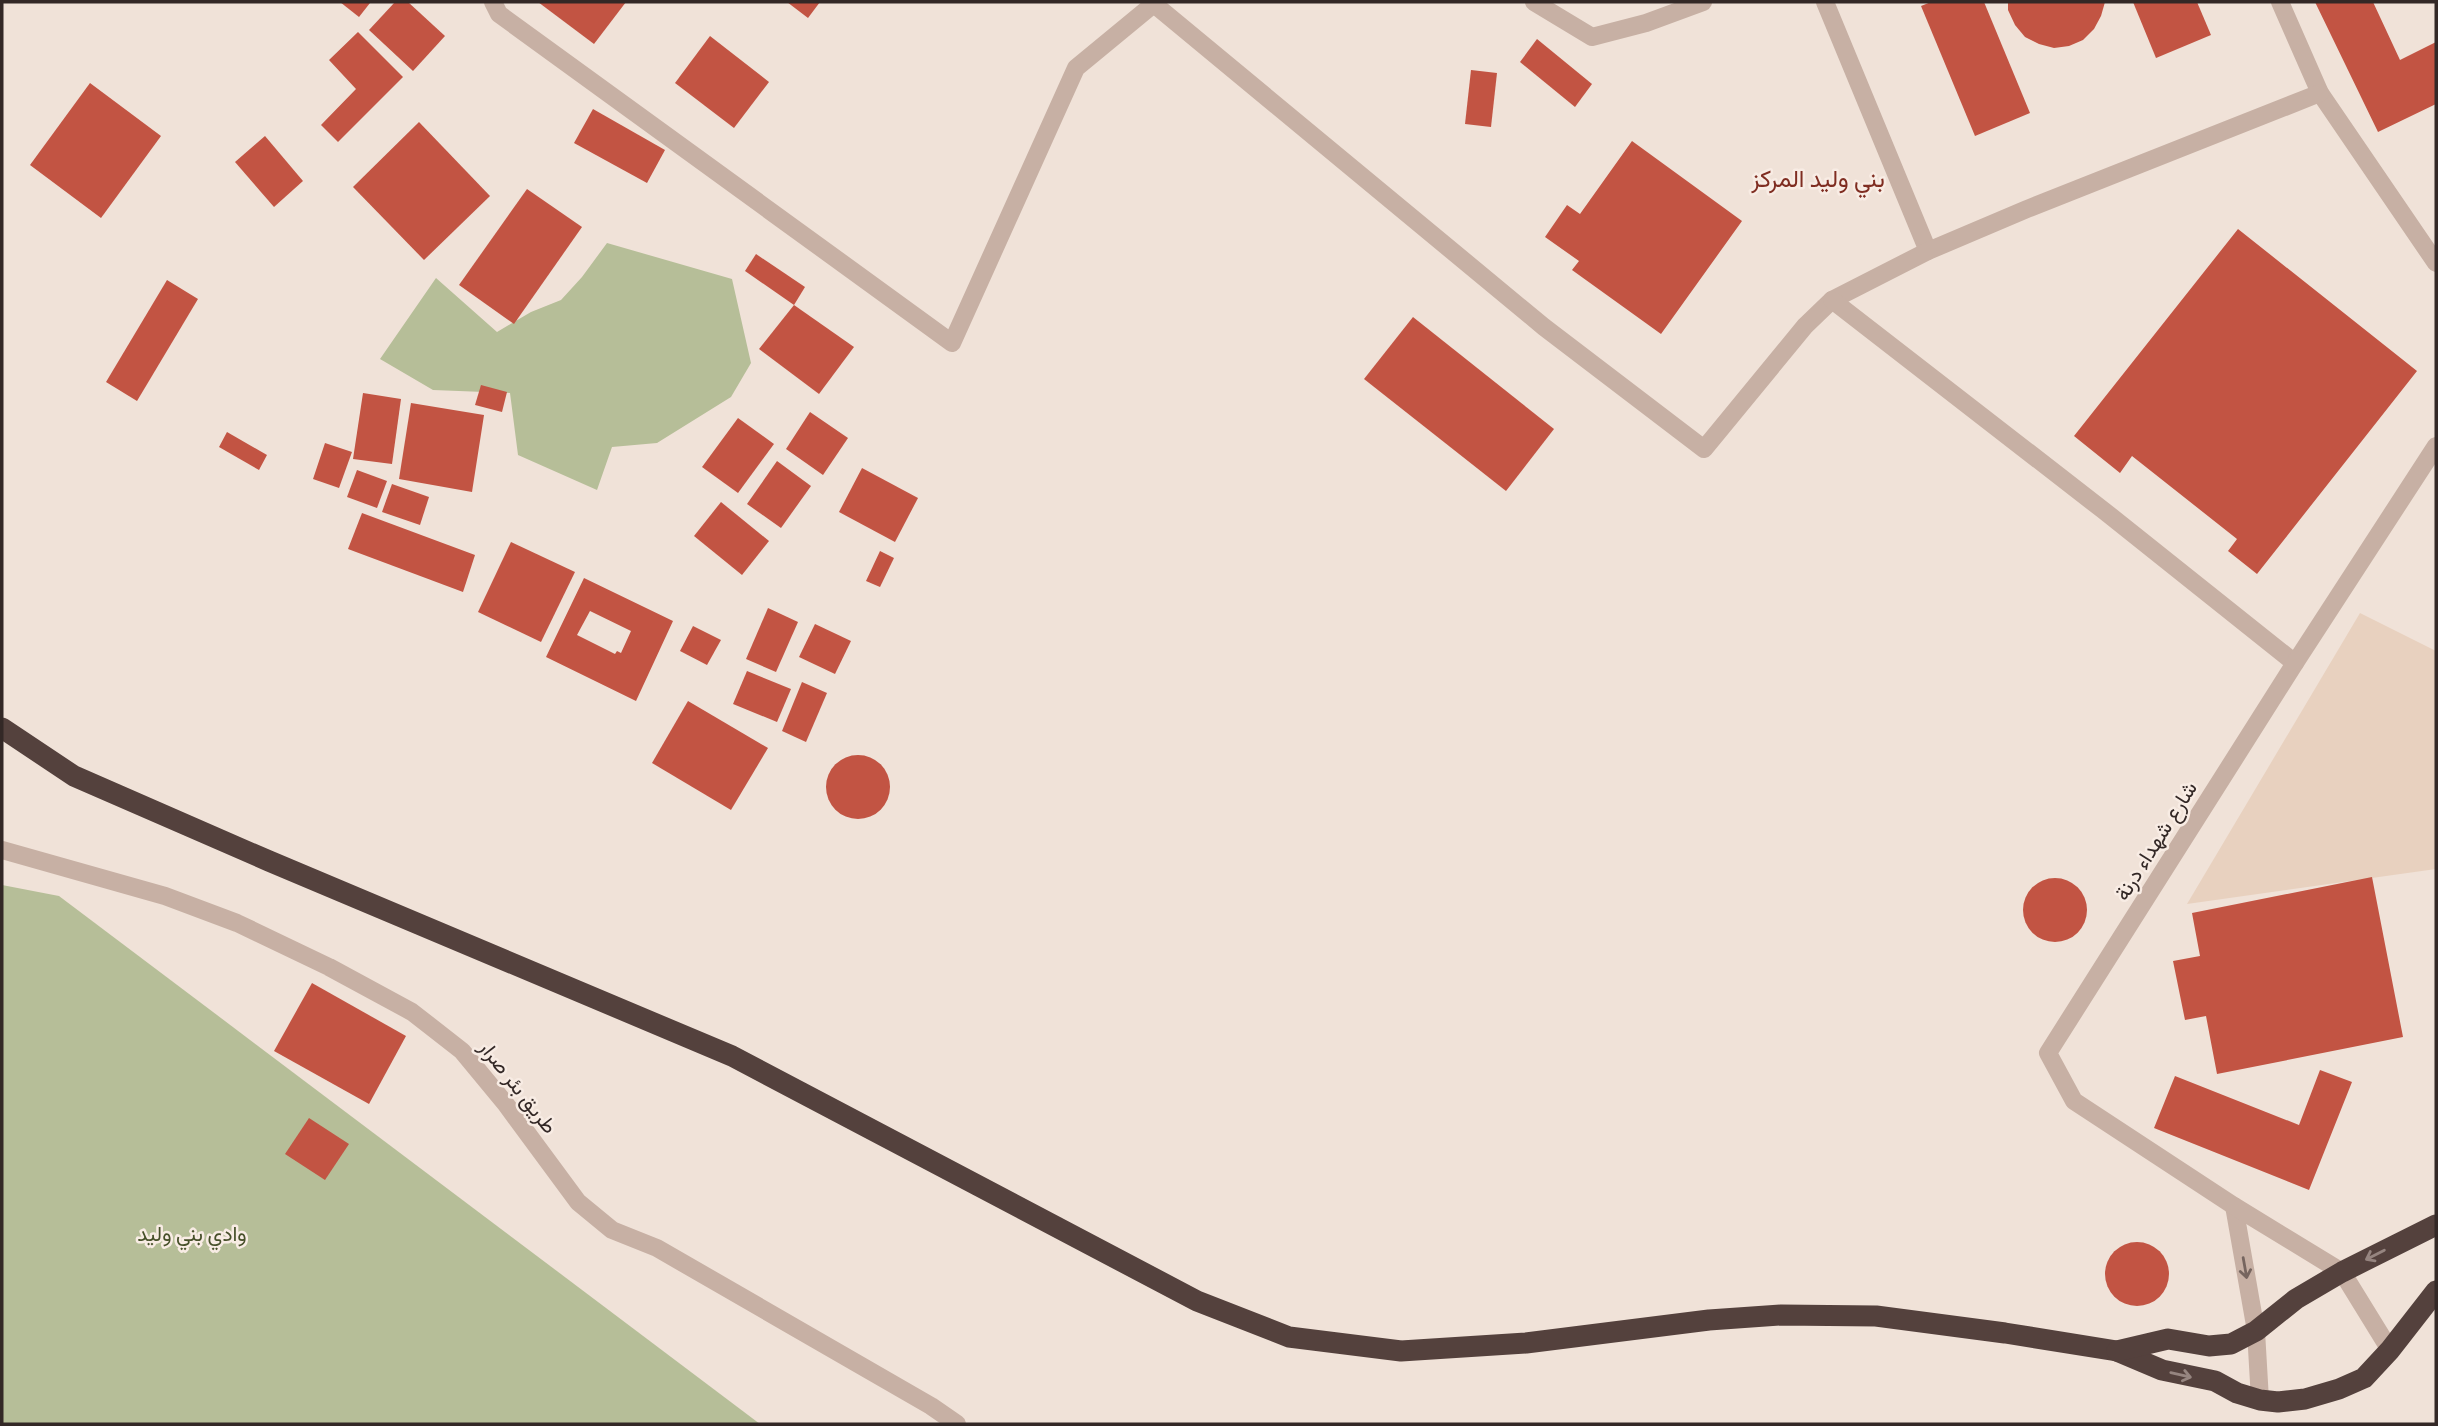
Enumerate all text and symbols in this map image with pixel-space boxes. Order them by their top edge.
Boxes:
district label: بني وليد المركز [1750,164,1885,198]
street label: شارع شهداء درنة [2109,777,2204,906]
street label: طريق بئر صرار [473,1034,563,1139]
park label: وادي بني وليد [137,1221,247,1251]
one-way arrow [2365,1248,2386,1262]
one-way arrow [2239,1256,2252,1279]
one-way arrow [2169,1368,2192,1382]

